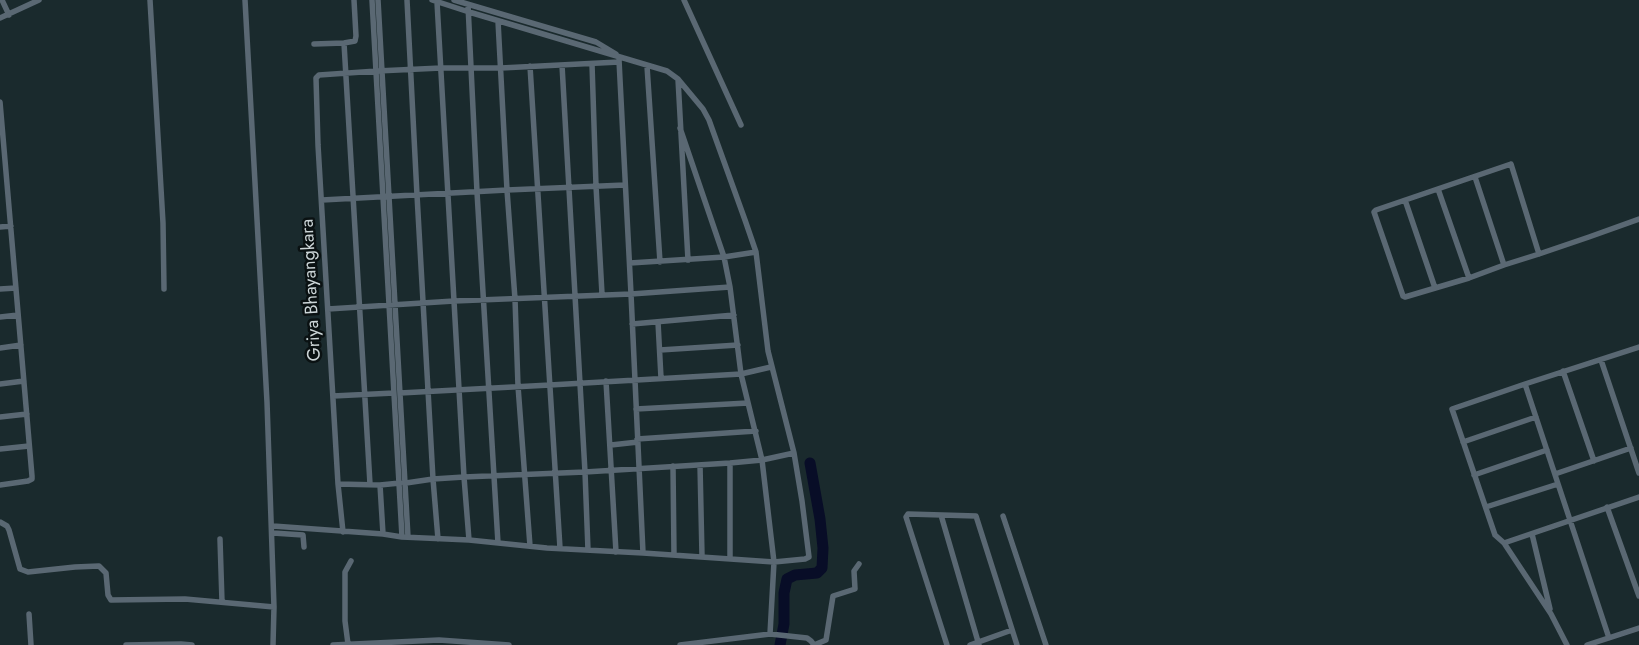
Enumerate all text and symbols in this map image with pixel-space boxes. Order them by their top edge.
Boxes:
street label: Griya Bhayangkara [297,218,327,362]

